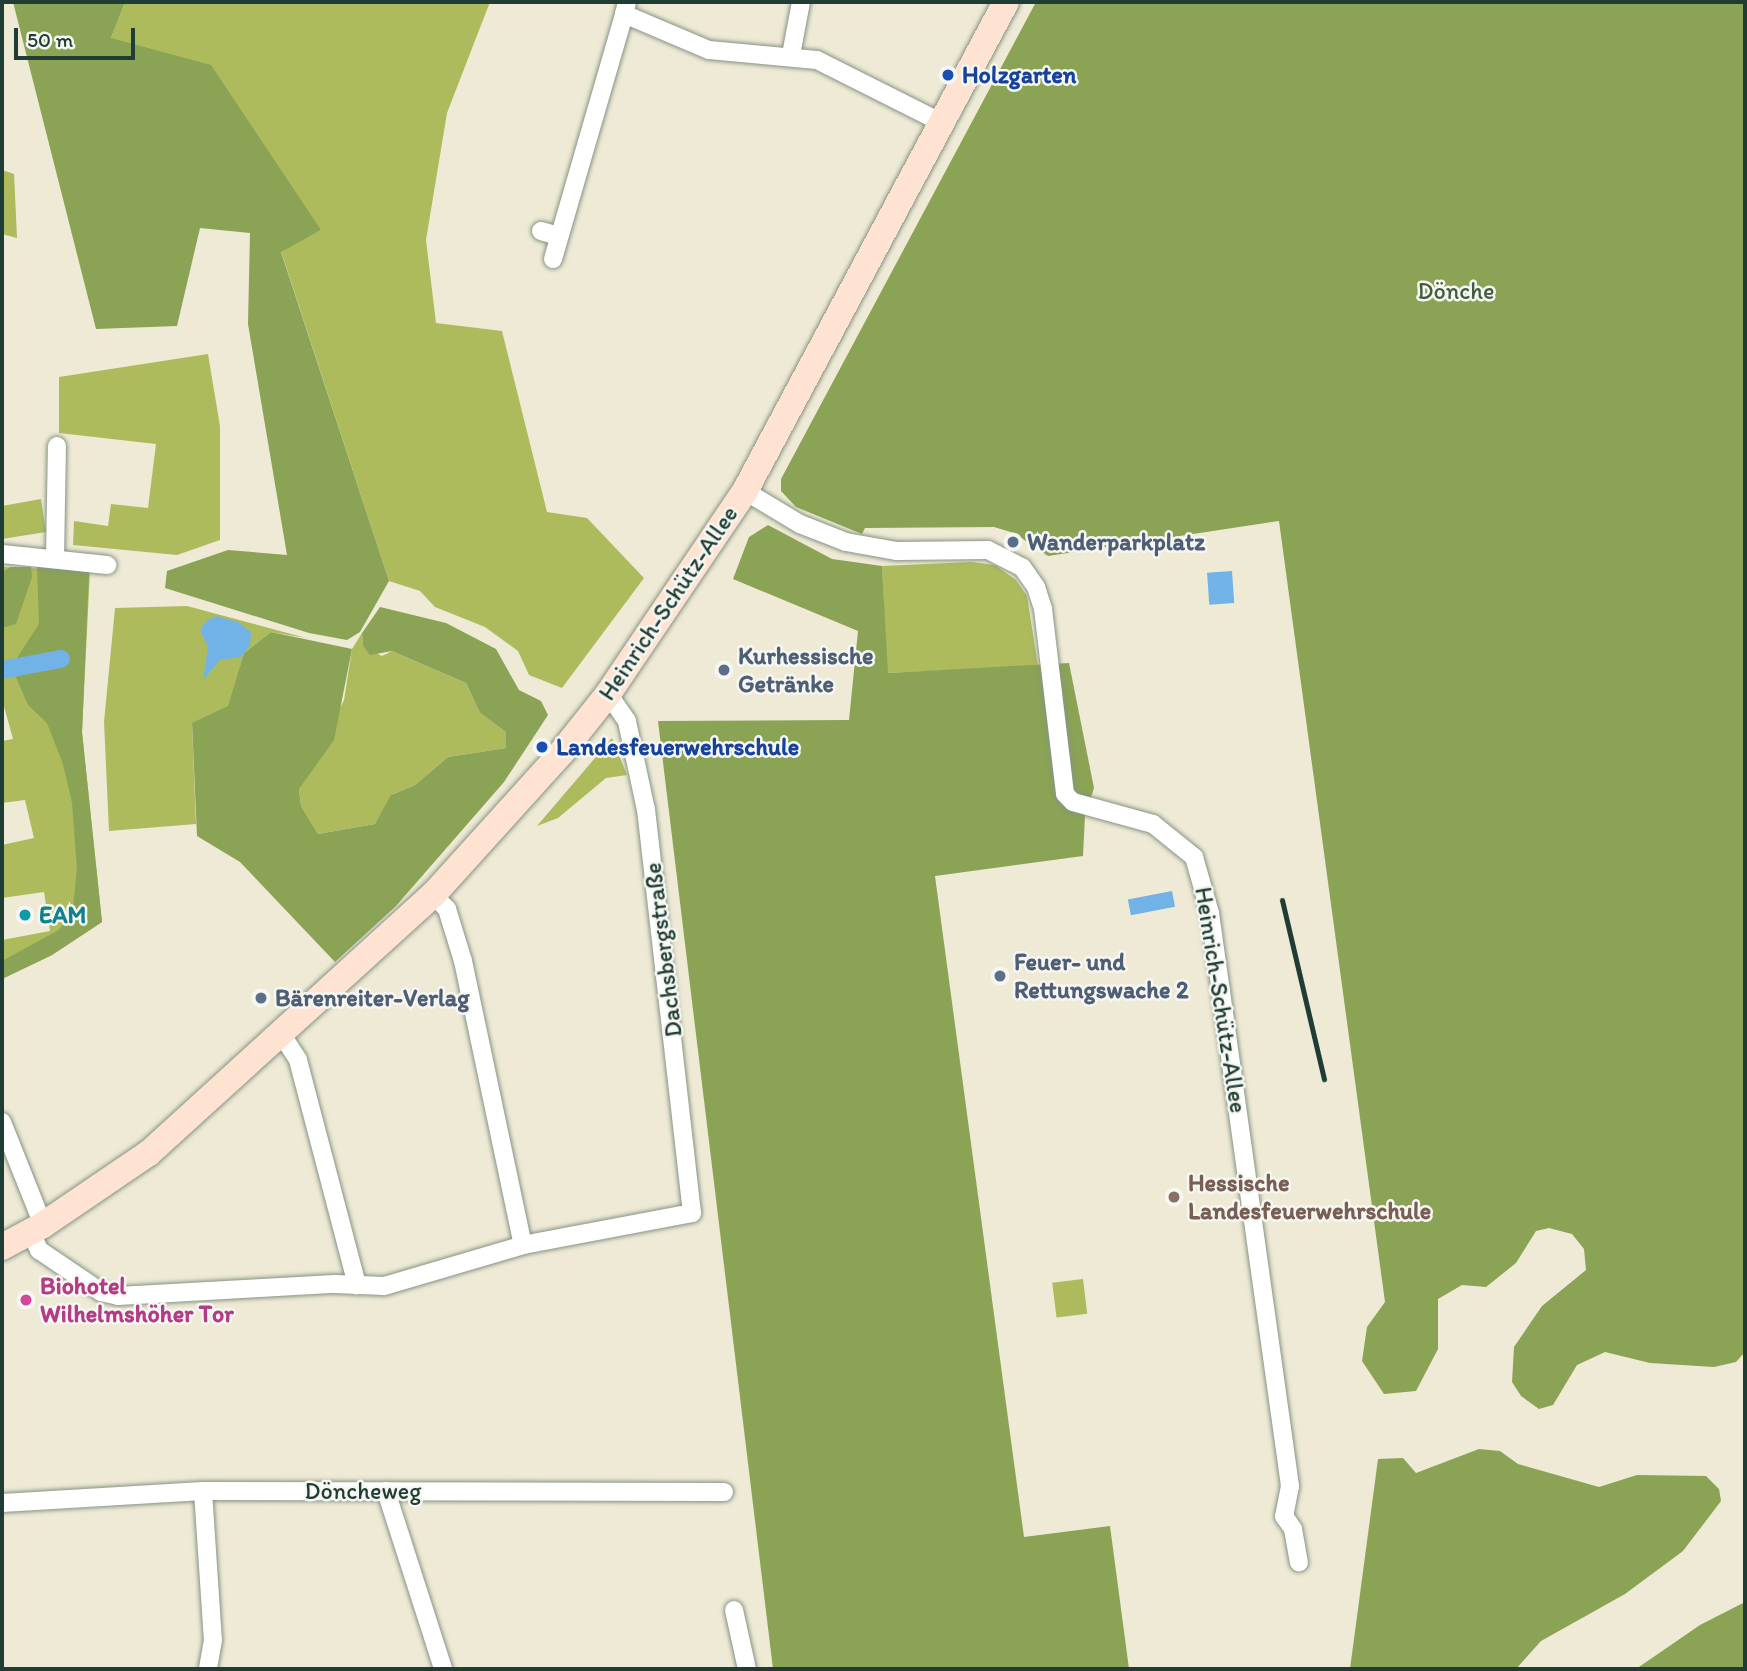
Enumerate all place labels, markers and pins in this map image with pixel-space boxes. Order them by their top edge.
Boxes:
place label: Holzgarten [962,61,1076,89]
marker: Holzgarten [940,67,956,83]
place label: Wanderparkplatz [1027,528,1205,556]
marker: Wanderparkplatz [1005,534,1021,550]
place label: Kurhessische Getränke [738,642,873,698]
marker: Kurhessische Getränke [716,662,732,678]
place label: Landesfeuerwehrschule [556,733,799,761]
marker: Landesfeuerwehrschule [534,739,550,755]
place label: EAM [39,901,86,929]
marker: EAM [17,907,33,923]
place label: Feuer- und Rettungswache 2 [1014,948,1189,1004]
marker: Feuer- und Rettungswache 2 [992,968,1008,984]
place label: Bärenreiter-Verlag [275,984,469,1012]
marker: Bärenreiter-Verlag [253,990,269,1006]
place label: Hessische Landesfeuerwehrschule [1188,1169,1431,1225]
marker: Hessische Landesfeuerwehrschule [1166,1189,1182,1205]
place label: Biohotel Wilhelmshöher Tor [40,1272,232,1328]
marker: Biohotel Wilhelmshöher Tor [18,1292,34,1308]

